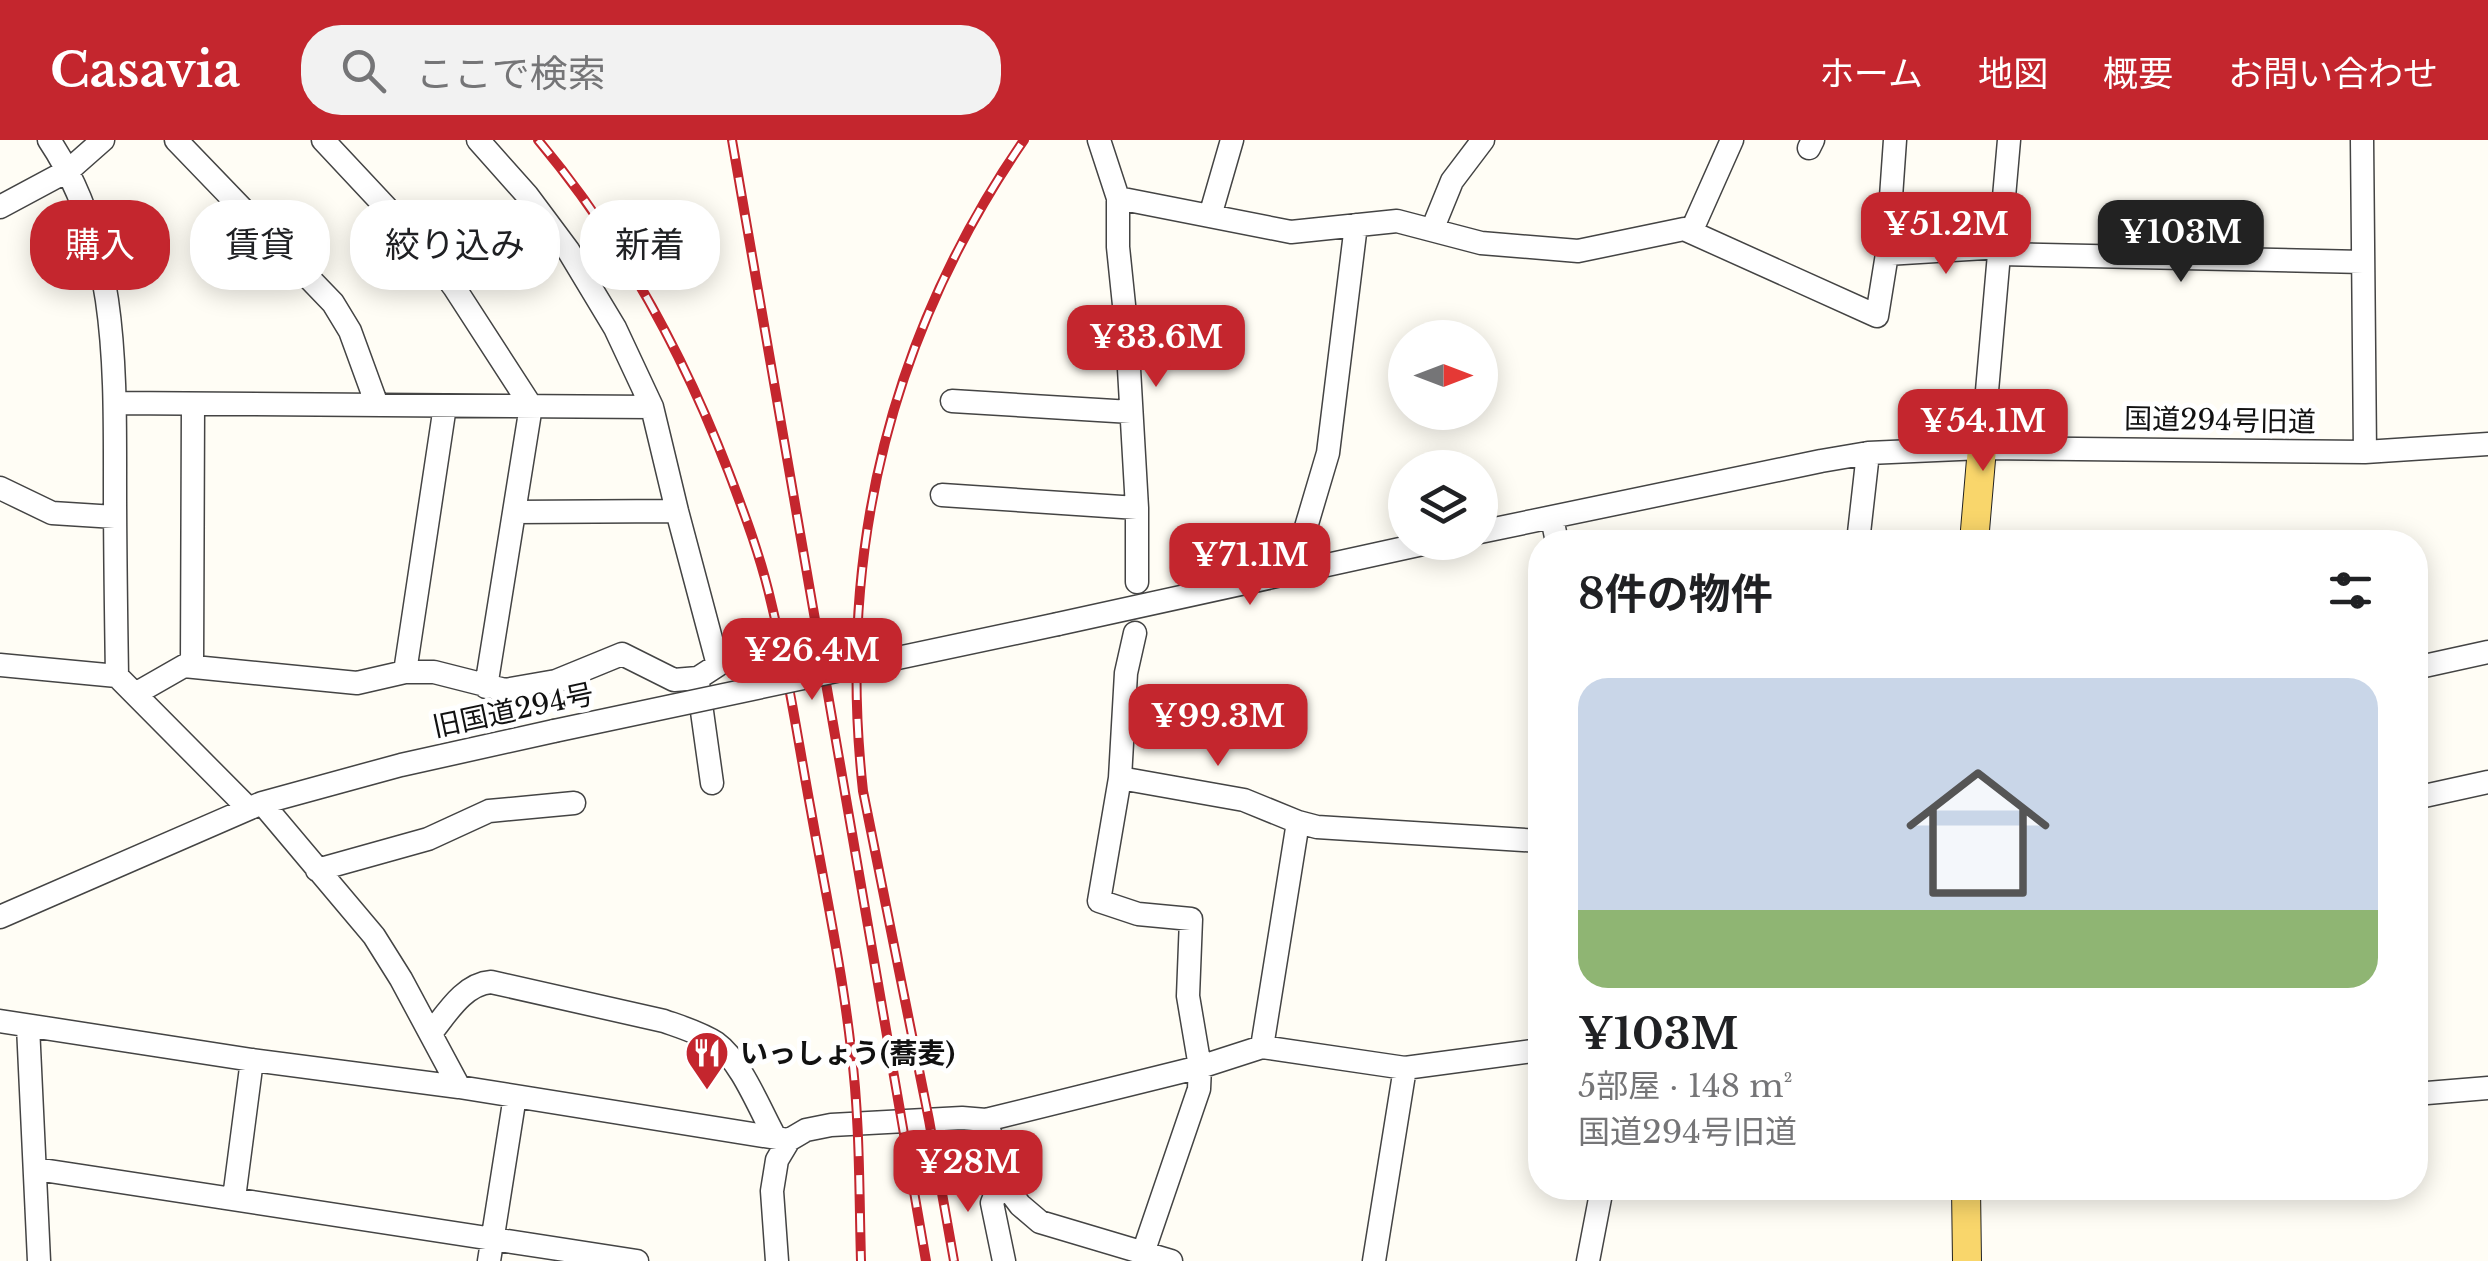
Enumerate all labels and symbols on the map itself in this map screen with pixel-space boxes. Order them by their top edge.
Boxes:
pin: ¥51.2M [1865,192,2027,277]
pin: ¥103M [2111,200,2251,285]
pin: ¥33.6M [1075,305,1237,390]
north arrow [1388,320,1498,430]
pin: ¥54.1M [1902,389,2064,474]
street label: 国道294号旧道 [2124,401,2316,440]
pin: ¥71.1M [1169,523,1331,608]
pin: ¥26.4M [731,618,893,703]
street label: 旧国道294号 [429,676,597,745]
pin: ¥99.3M [1137,684,1299,769]
restaurant icon: いっしょう(蕎麦) [684,1030,730,1091]
place label: いっしょう(蕎麦) [740,1036,955,1071]
pin: ¥28M [909,1130,1027,1215]

